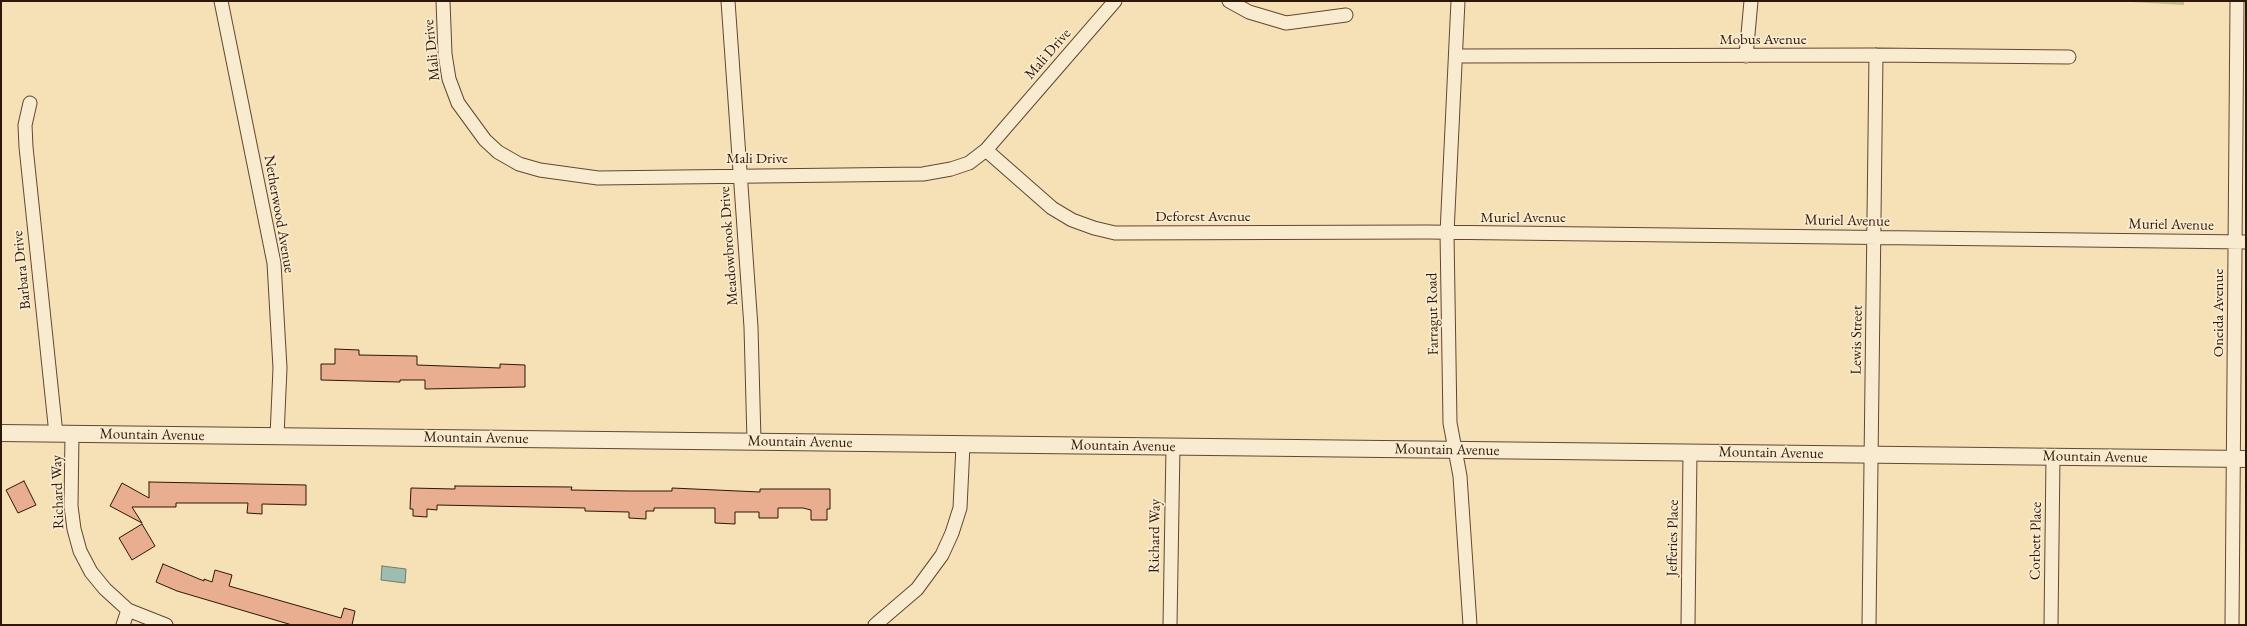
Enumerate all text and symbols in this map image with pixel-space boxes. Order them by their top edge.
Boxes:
street label: Mali Drive [420,18,444,82]
street label: Mali Drive [1021,25,1075,83]
street label: Mobus Avenue [1719,31,1807,49]
street label: Mali Drive [726,150,788,168]
street label: Netherwood Avenue [260,154,298,274]
street label: Meadowbrook Drive [716,186,742,306]
street label: Deforest Avenue [1155,208,1251,226]
street label: Muriel Avenue [1480,209,1566,227]
street label: Muriel Avenue [1804,211,1890,231]
street label: Muriel Avenue [2128,215,2214,235]
street label: Barbara Drive [9,230,35,310]
street label: Oneida Avenue [2210,269,2228,357]
street label: Farragut Road [1423,272,1443,356]
street label: Lewis Street [1847,305,1867,375]
street label: Mountain Avenue [99,425,205,445]
street label: Mountain Avenue [423,428,529,448]
street label: Mountain Avenue [747,432,853,452]
street label: Mountain Avenue [1070,436,1176,456]
street label: Mountain Avenue [1394,440,1500,460]
street label: Mountain Avenue [1718,443,1824,463]
street label: Mountain Avenue [2042,447,2148,467]
street label: Richard Way [48,454,68,530]
street label: Richard Way [1145,499,1165,573]
street label: Jefferies Place [1663,499,1683,577]
street label: Corbett Place [2026,502,2046,580]

